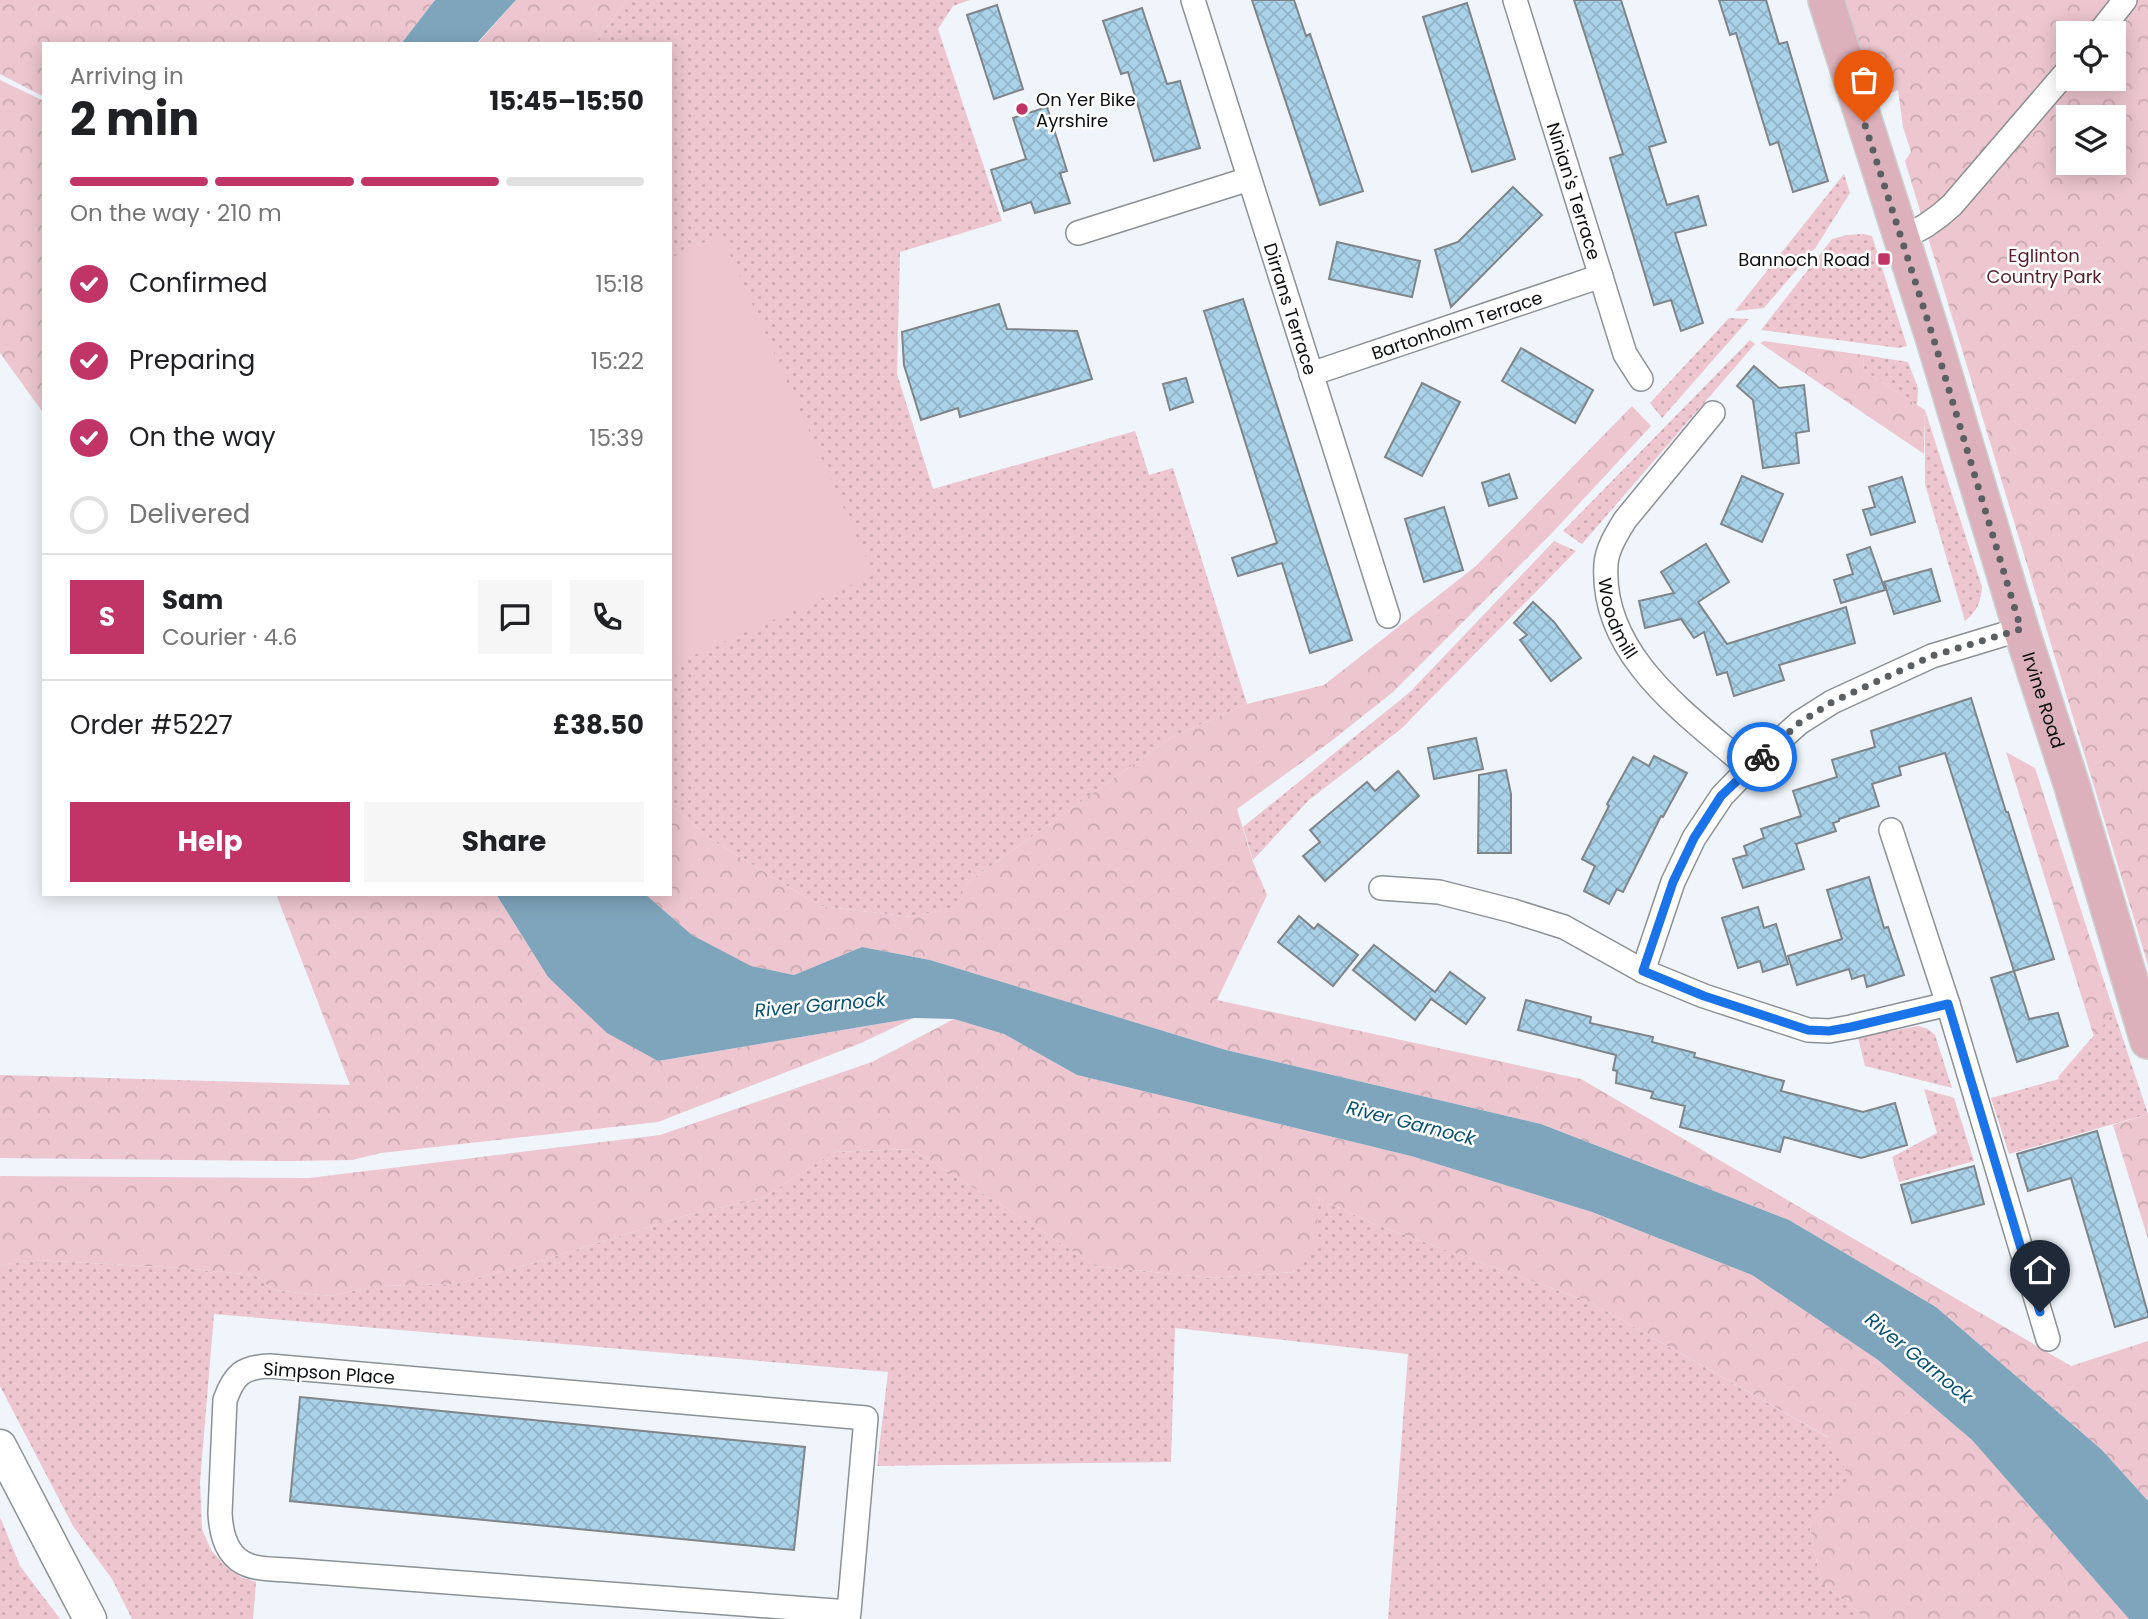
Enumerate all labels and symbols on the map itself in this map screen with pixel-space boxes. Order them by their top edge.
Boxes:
pin [1834,50,1894,122]
place label: On Yer Bike Ayrshire [1036,87,1136,133]
marker: On Yer Bike Ayrshire [1014,101,1030,117]
street label: Ninian's Terrace [1541,119,1607,263]
street label: Dirrans Terrace [1258,240,1323,378]
park label: Eglinton Country Park [1986,243,2102,289]
place label: Bannoch Road [1738,247,1870,272]
marker: Bannoch Road [1876,251,1892,267]
street label: Bartonholm Terrace [1368,284,1546,365]
street label: Woodmill [1593,577,1644,664]
street label: Irvine Road [2017,648,2071,751]
courier [1727,722,1797,792]
water label: River Garnock [753,986,888,1024]
water label: River Garnock [1344,1094,1479,1152]
pin [2010,1240,2070,1312]
water label: River Garnock [1859,1306,1980,1411]
street label: Simpson Place [262,1356,396,1390]

